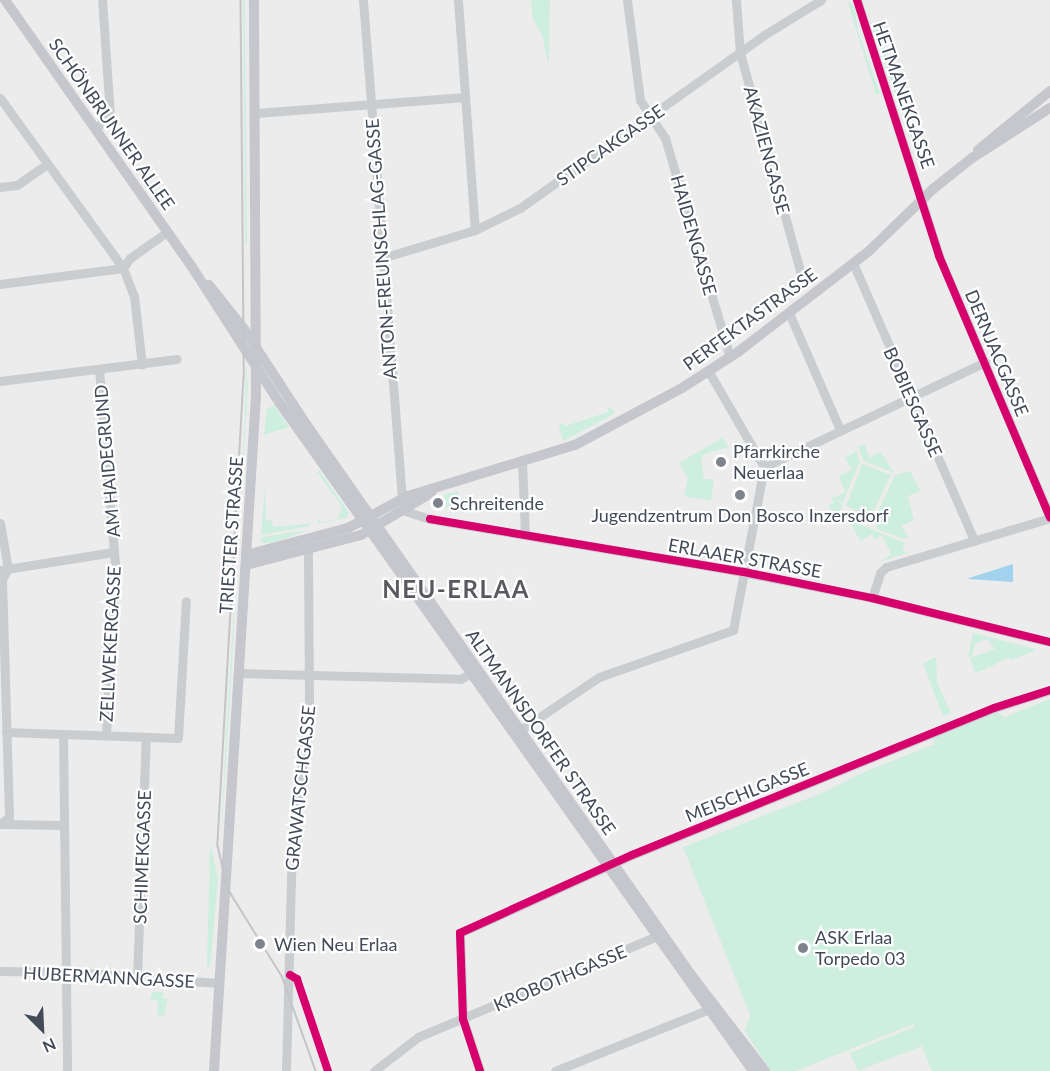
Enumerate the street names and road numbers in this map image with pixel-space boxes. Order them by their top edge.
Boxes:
street label: HETMANEKGASSE [869,19,939,171]
street label: SCHÖNBRUNNER ALLEE [44,34,180,214]
street label: AKAZIENGASSE [740,84,794,216]
street label: STIPCAKGASSE [552,100,668,190]
street label: ANTON-FREUNSCHLAG-GASSE [361,118,401,380]
street label: HAIDENGASSE [667,172,721,298]
street label: PERFEKTASTRASSE [679,263,821,375]
street label: DERNJACGASSE [961,287,1033,419]
street label: BOBIESGASSE [879,344,947,460]
street label: AM HAIDEGRUND [90,384,124,538]
street label: TRIESTER STRASSE [215,456,247,614]
street label: ERLAAER STRASSE [667,534,823,582]
street label: ZELLWEKERGASSE [95,565,125,723]
street label: ALTMANNSDORFER STRASSE [462,625,620,839]
street label: GRAWATSCHGASSE [281,704,319,872]
street label: MEISCHLGASSE [682,757,812,827]
street label: SCHIMEKGASSE [129,790,155,924]
street label: KROBOTHGASSE [490,940,630,1016]
street label: HUBERMANNGASSE [23,962,195,992]

